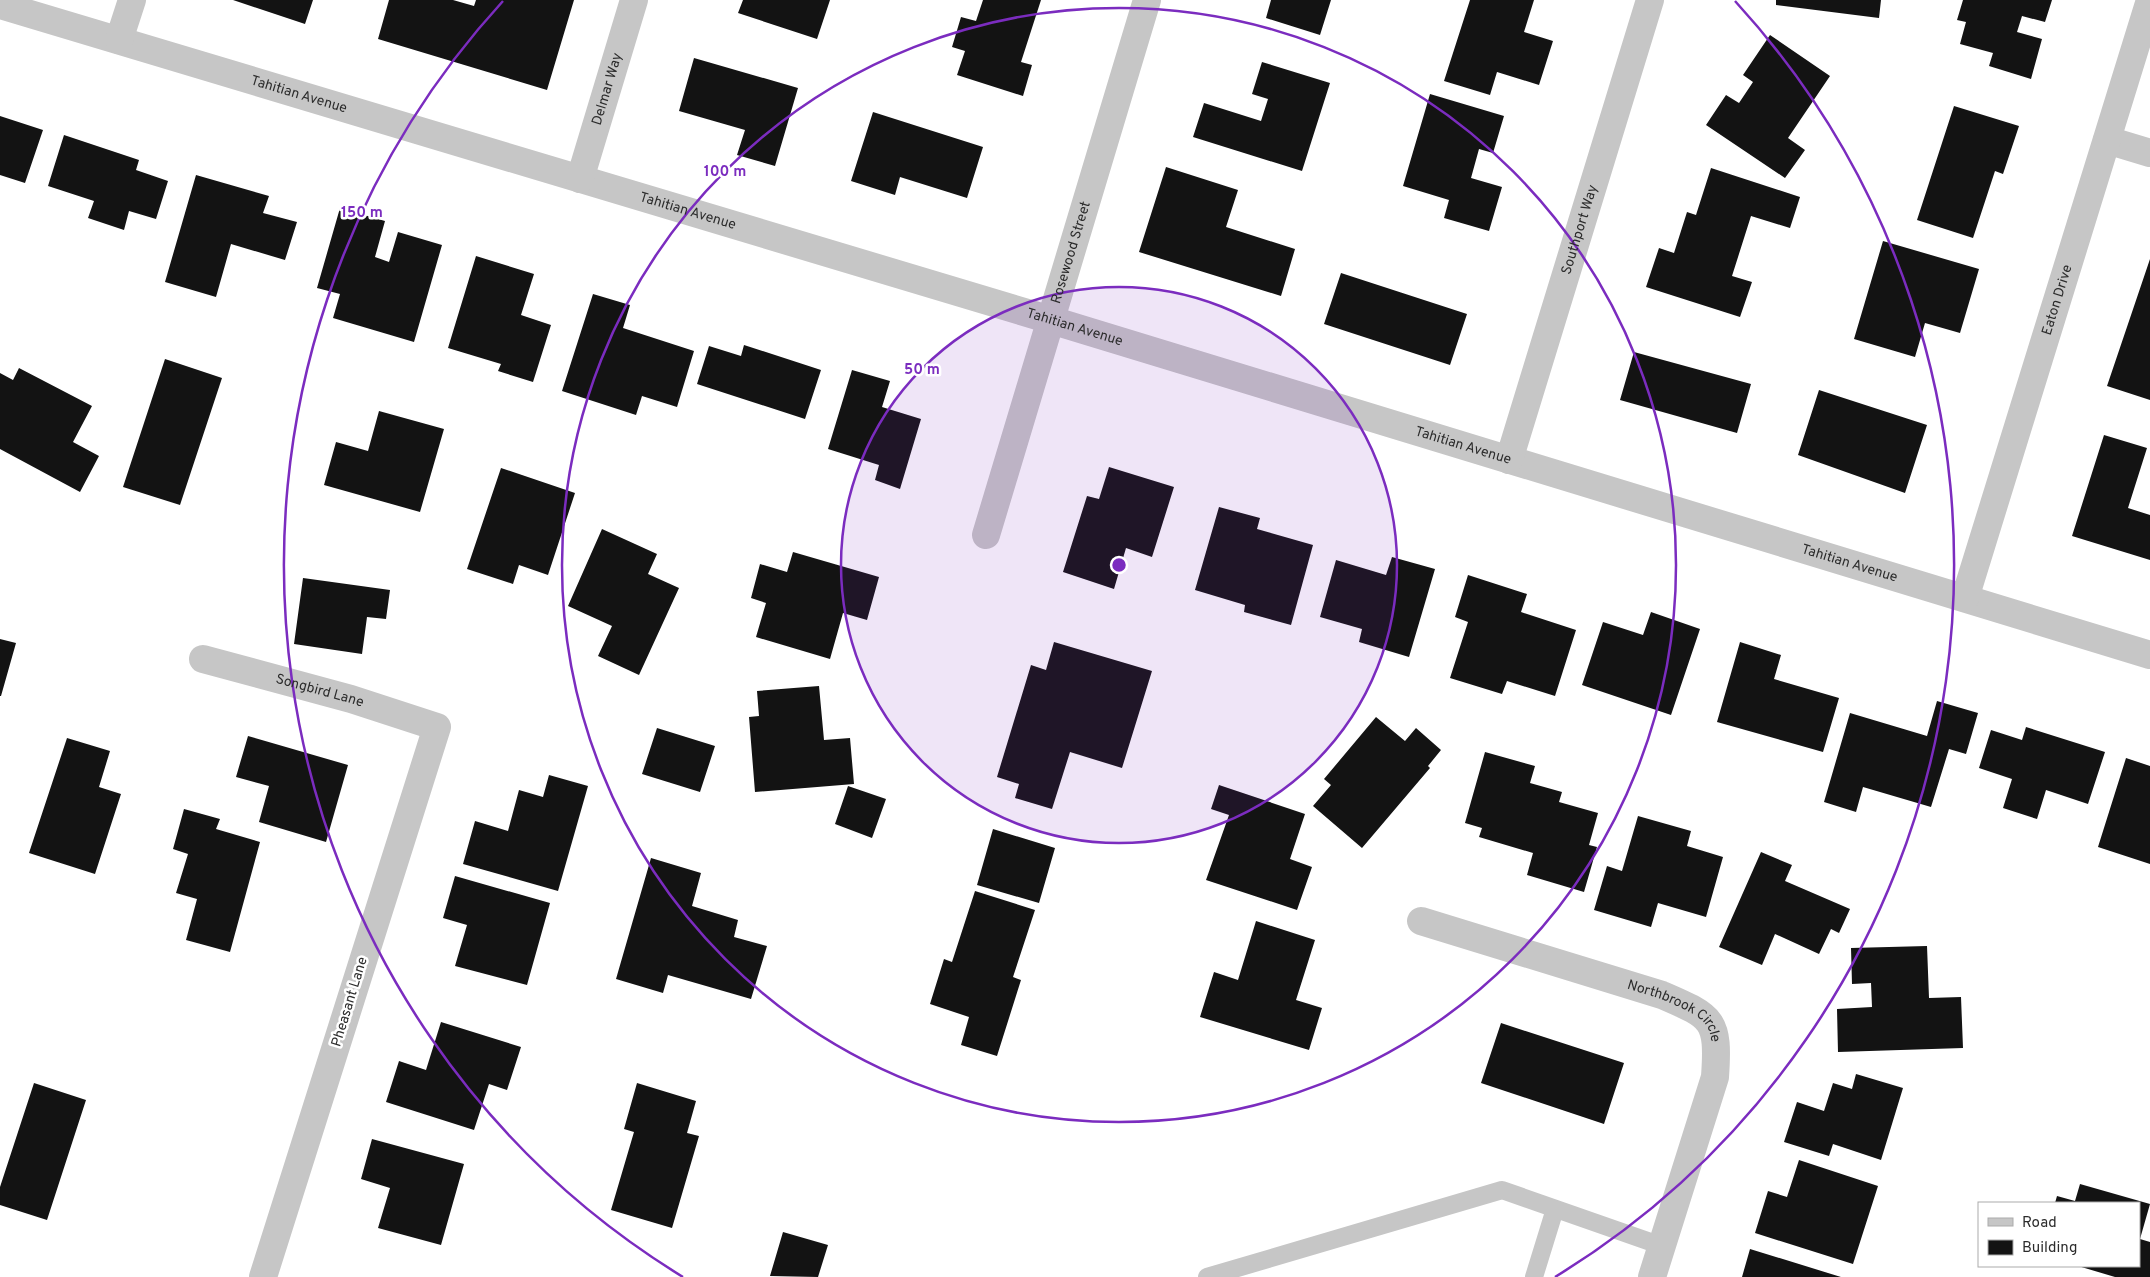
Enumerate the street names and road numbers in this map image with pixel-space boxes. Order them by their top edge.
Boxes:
street label: Delmar Way [588,51,626,127]
street label: Tahitian Avenue [249,72,349,117]
street label: Southport Way [1558,183,1601,277]
street label: Tahitian Avenue [638,189,738,234]
street label: Rosewood Street [1048,199,1094,306]
street label: Eaton Drive [2038,263,2076,337]
street label: Tahitian Avenue [1025,305,1125,350]
street label: Tahitian Avenue [1413,423,1513,468]
street label: Tahitian Avenue [1799,541,1900,586]
street label: Songbird Lane [274,671,366,711]
street label: Pheasant Lane [328,955,372,1049]
street label: Northbrook Circle [1625,976,1724,1043]

